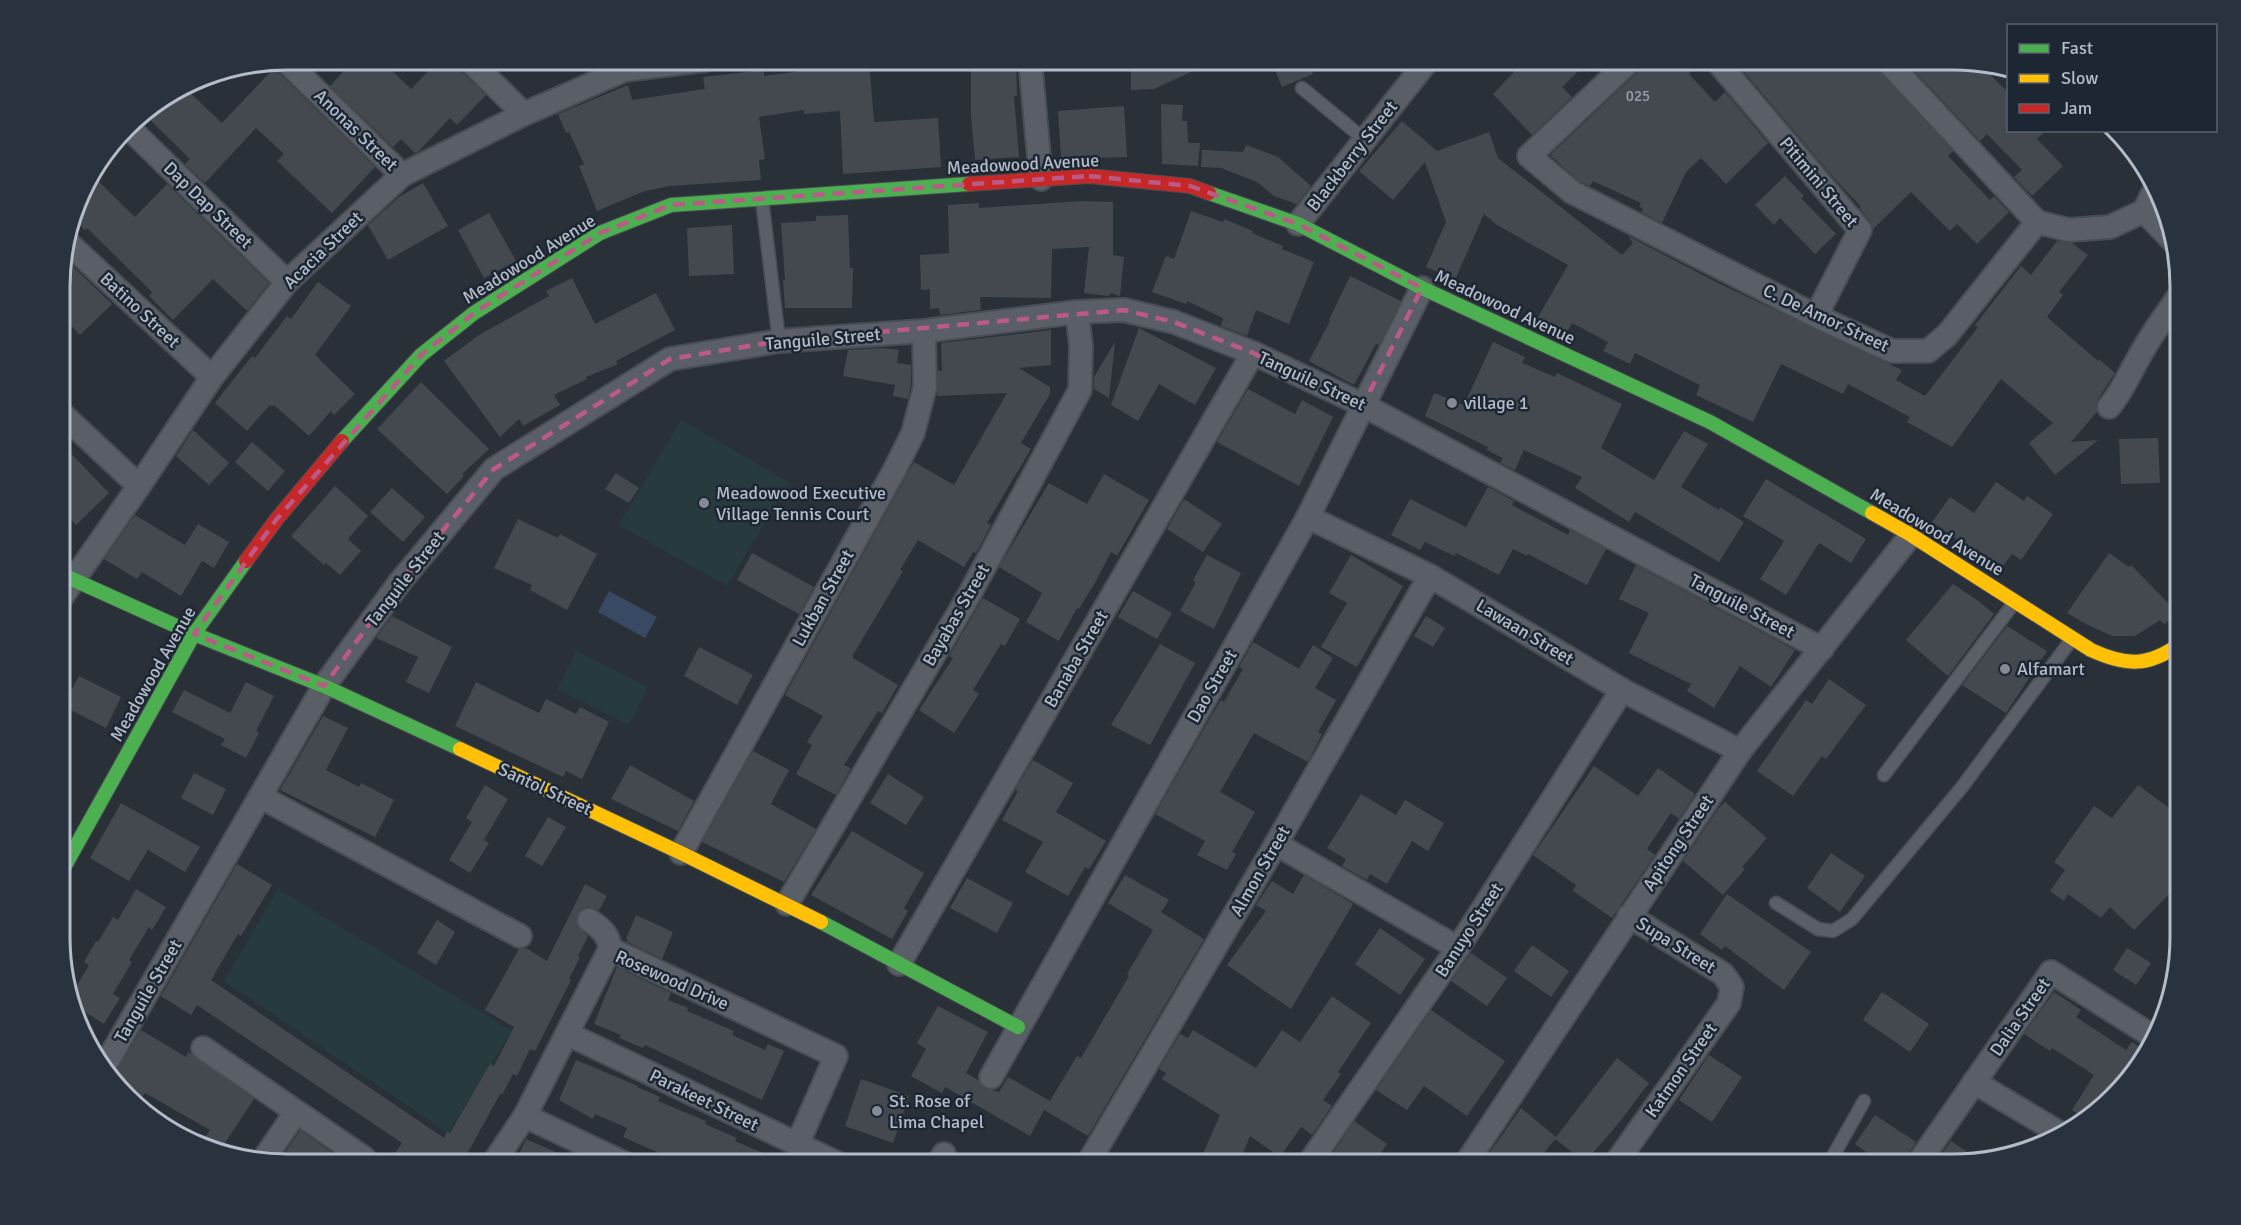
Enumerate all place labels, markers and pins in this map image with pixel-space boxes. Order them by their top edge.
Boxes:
place label: village 1 [1464,392,1529,414]
marker: village 1 [1445,396,1459,410]
place label: Meadowood Executive Village Tennis Court [716,482,886,525]
marker: Meadowood Executive Village Tennis Court [697,496,711,510]
place label: Alfamart [2017,658,2085,680]
marker: Alfamart [1998,662,2012,676]
place label: St. Rose of Lima Chapel [889,1090,984,1133]
marker: St. Rose of Lima Chapel [870,1104,884,1118]

